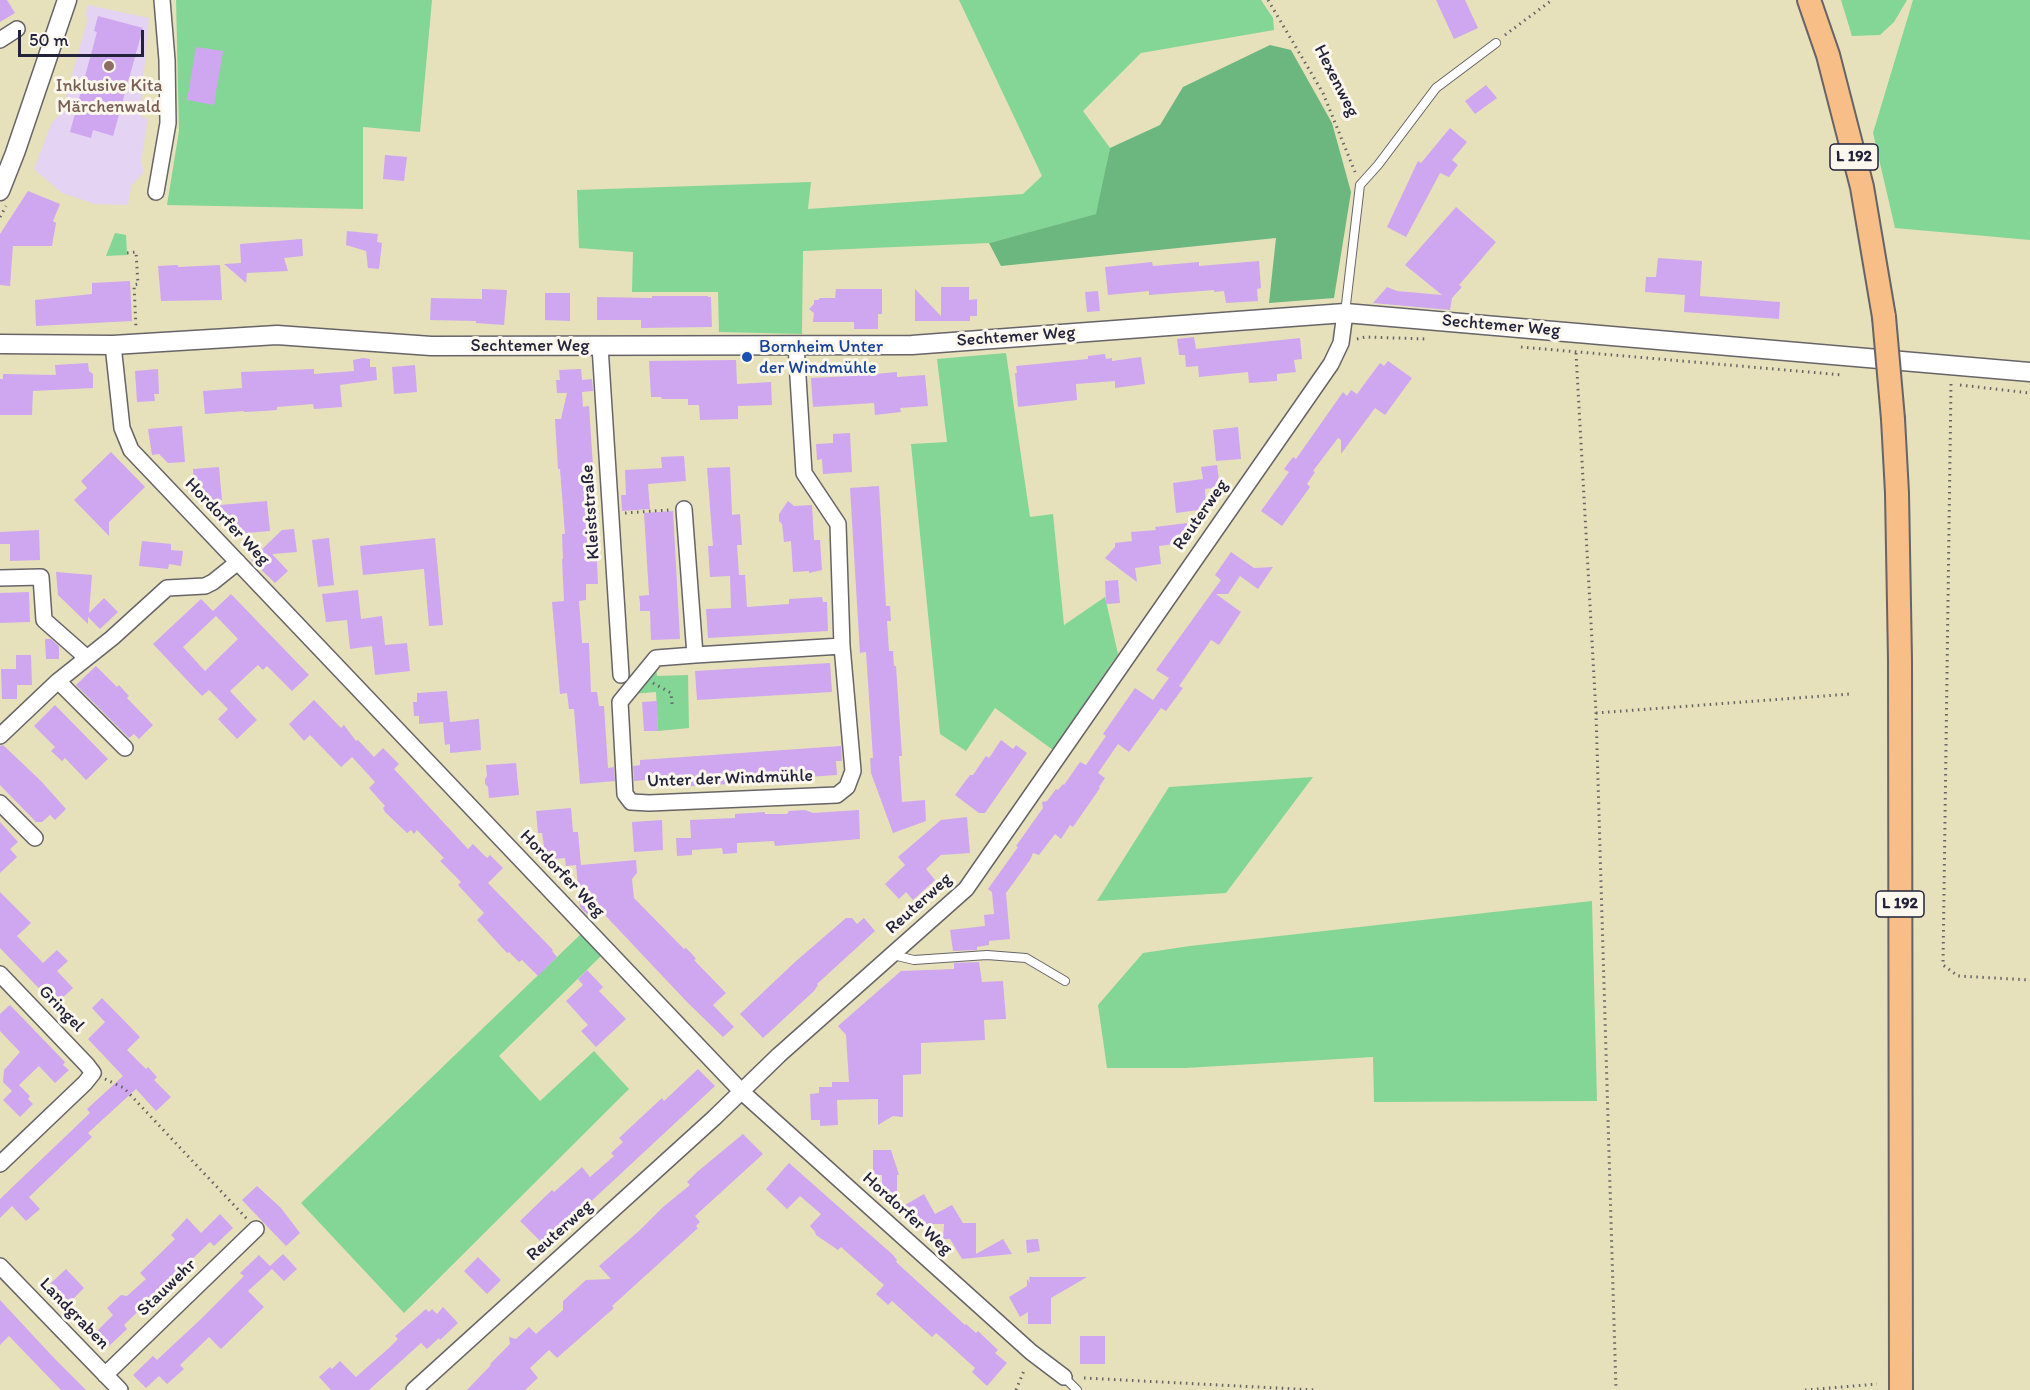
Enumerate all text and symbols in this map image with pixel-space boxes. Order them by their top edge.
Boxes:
scale bar [21,18,147,56]
text: 50 m [29,29,69,51]
street label: Hexenweg [1309,41,1363,121]
marker: Inklusive Kita Märchenwald [102,59,116,73]
place label: Inklusive Kita Märchenwald [56,75,162,118]
road number: L 192 [1830,144,1878,170]
street label: Sechtemer Weg [1441,310,1561,342]
street label: Sechtemer Weg [956,322,1076,352]
street label: Sechtemer Weg [471,335,589,357]
place label: Bornheim Unter der Windmühle [759,336,883,378]
marker: Bornheim Unter der Windmühle [740,350,754,364]
street label: Kleiststraße [577,464,605,560]
street label: Hordorfer Weg [180,474,274,570]
street label: Reuterweg [1169,475,1233,555]
street label: Unter der Windmühle [647,765,813,793]
street label: Hordorfer Weg [515,826,609,922]
street label: Reuterweg [881,869,957,939]
road number: L 192 [1876,891,1924,917]
street label: Gringel [34,981,88,1037]
street label: Hordorfer Weg [858,1168,956,1260]
street label: Reuterweg [522,1196,598,1266]
street label: Stauwehr [133,1255,201,1321]
street label: Landgraben [34,1273,114,1355]

